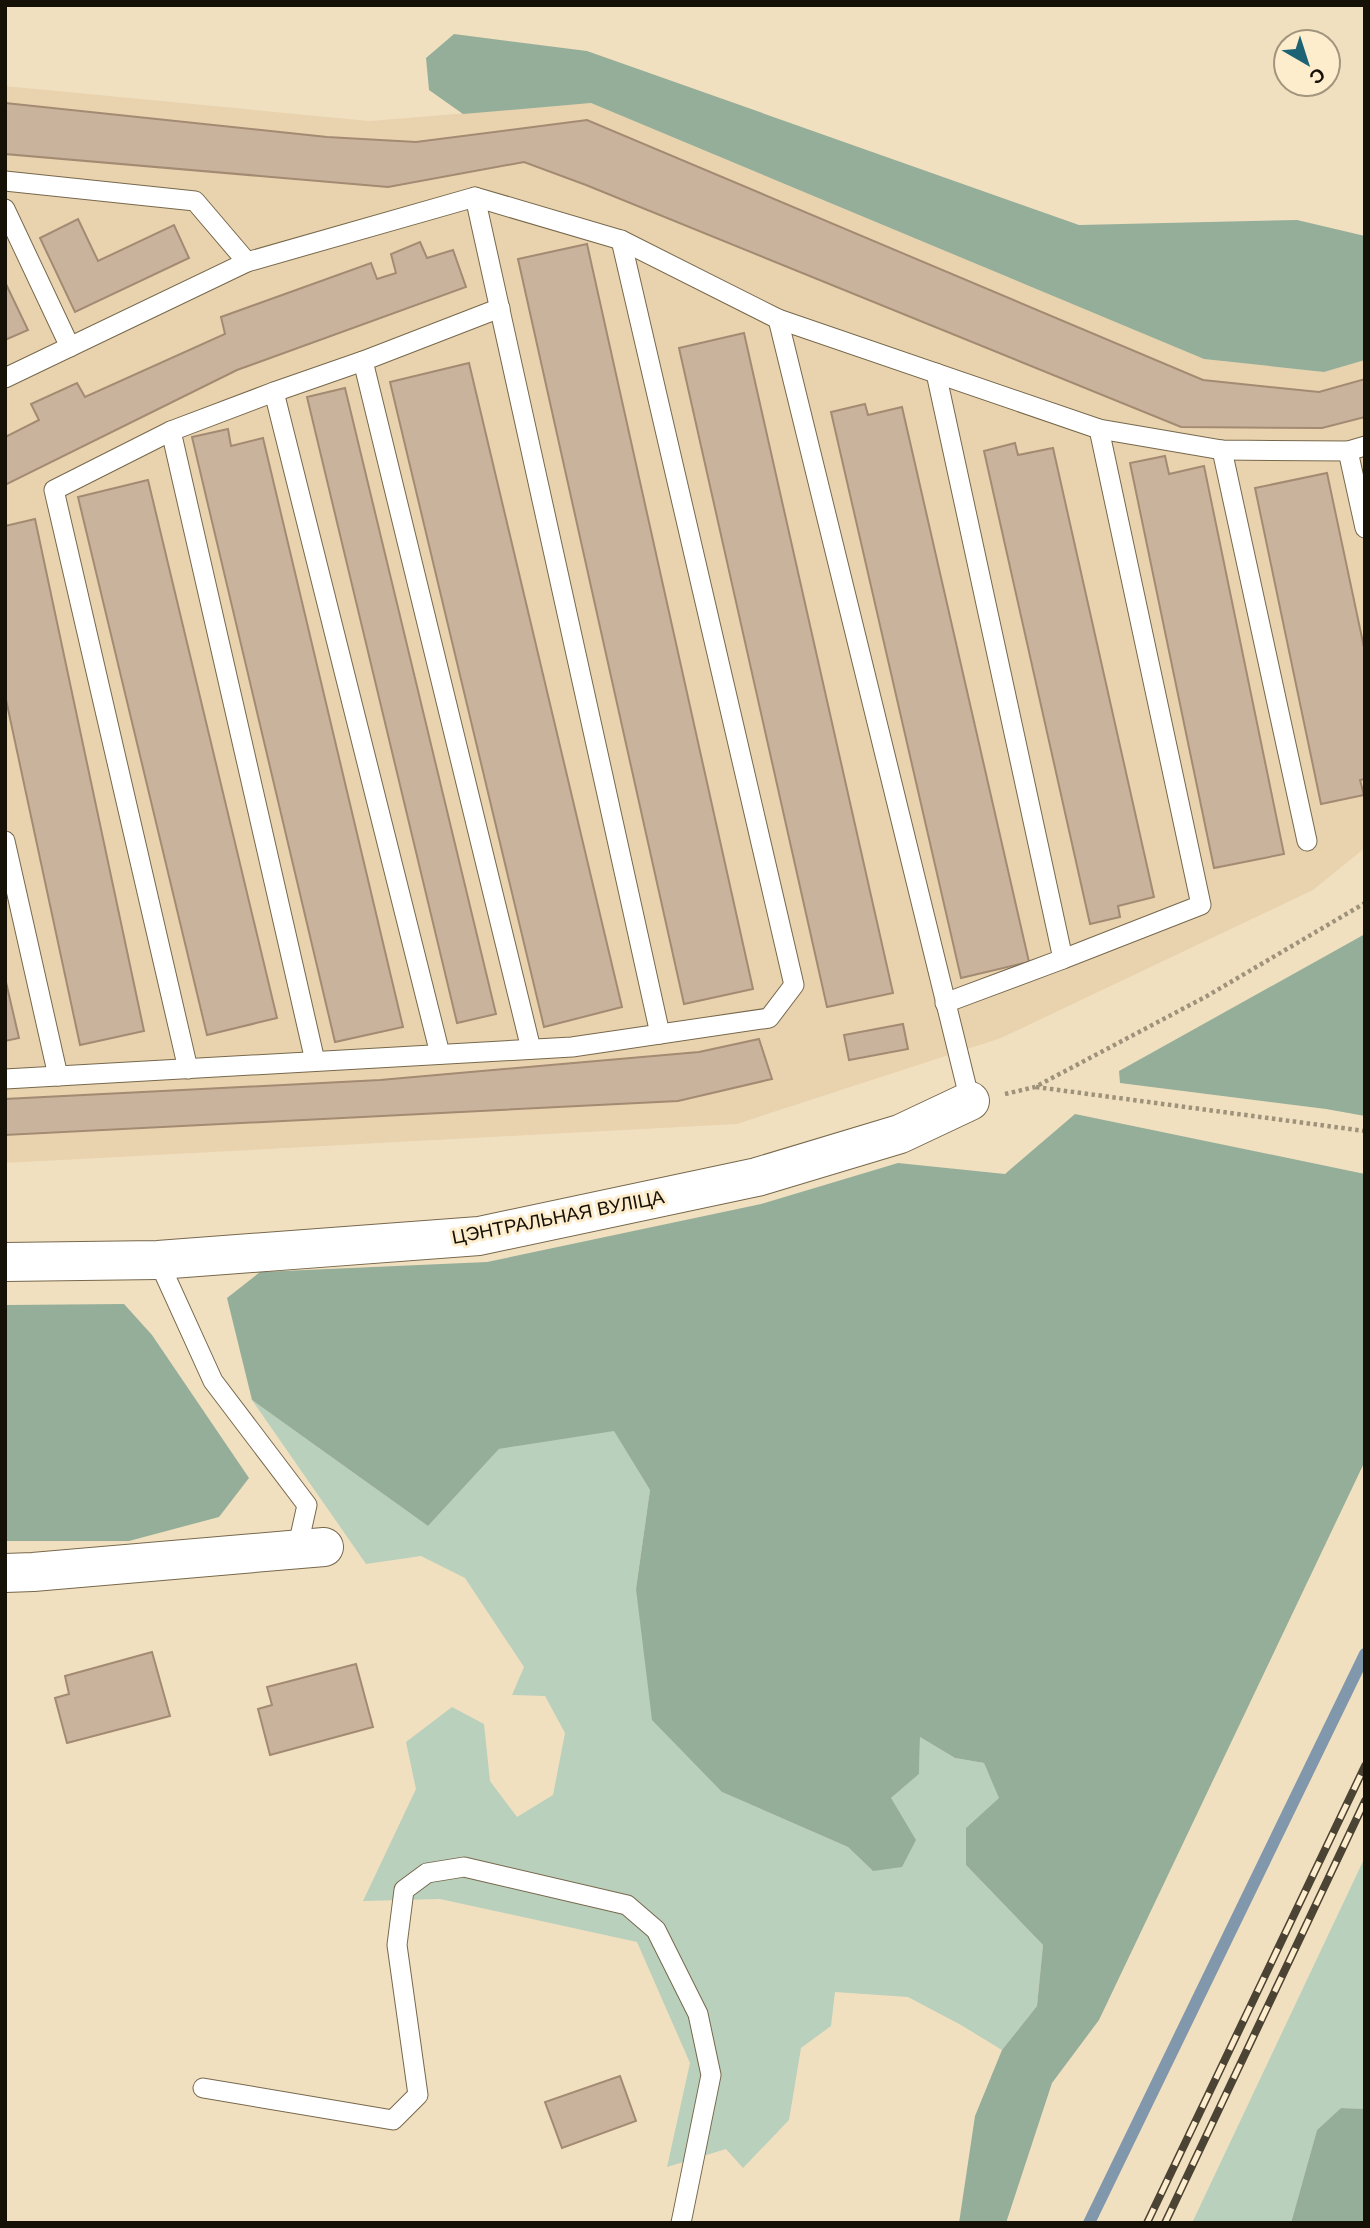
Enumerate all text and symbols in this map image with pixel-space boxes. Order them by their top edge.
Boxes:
north arrow [1272,28,1342,98]
text: С [1305,63,1329,88]
street label: ЦЭНТРАЛЬНАЯ ВУЛІЦА [450,1186,666,1248]

